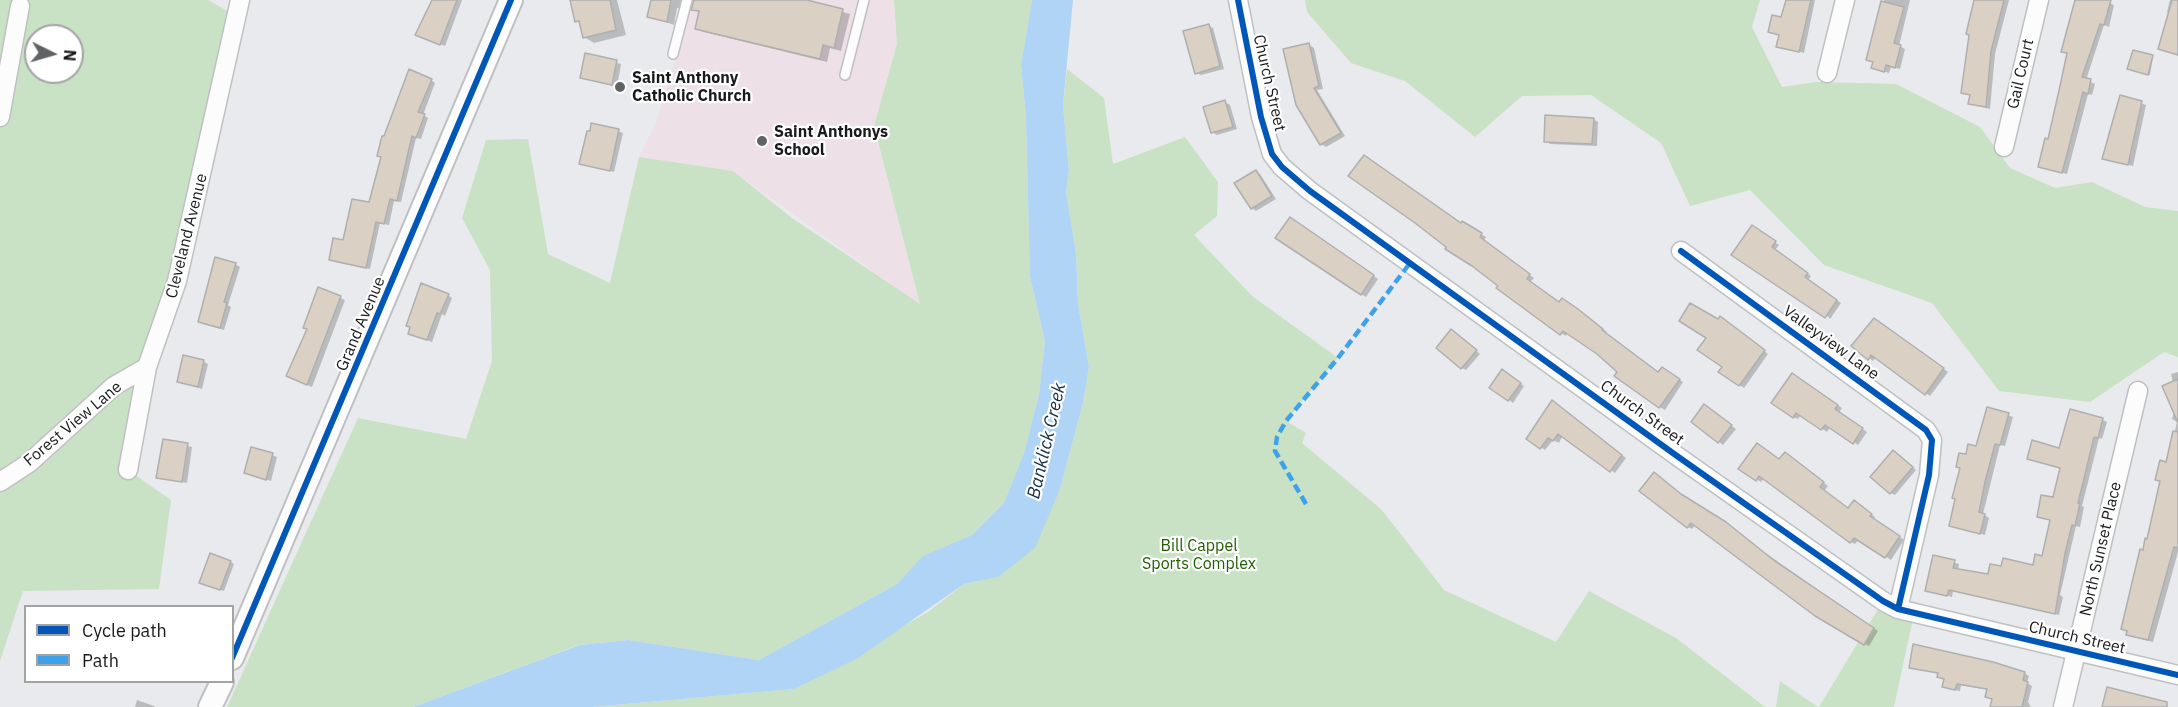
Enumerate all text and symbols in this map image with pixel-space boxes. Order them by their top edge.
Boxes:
north arrow [24,24,84,84]
street label: Church Street [1249,33,1289,133]
street label: Gail Court [2004,37,2038,111]
text: N [59,49,80,62]
place label: Saint Anthony Catholic Church [632,68,751,106]
marker: Saint Anthony Catholic Church [613,80,627,94]
place label: Saint Anthonys School [774,122,888,160]
marker: Saint Anthonys School [755,134,769,148]
street label: Cleveland Avenue [162,172,212,300]
street label: Grand Avenue [332,274,390,374]
street label: Valleyview Lane [1779,302,1883,384]
street label: Church Street [1596,376,1688,450]
street label: Forest View Lane [20,377,126,471]
water label: Banklick Creek [1023,381,1071,501]
street label: North Sunset Place [2076,480,2126,618]
park label: Bill Cappel Sports Complex [1142,536,1256,574]
legend [24,605,234,683]
street label: Church Street [2027,618,2127,658]
text: Cycle path [82,619,167,642]
text: Path [82,649,119,672]

